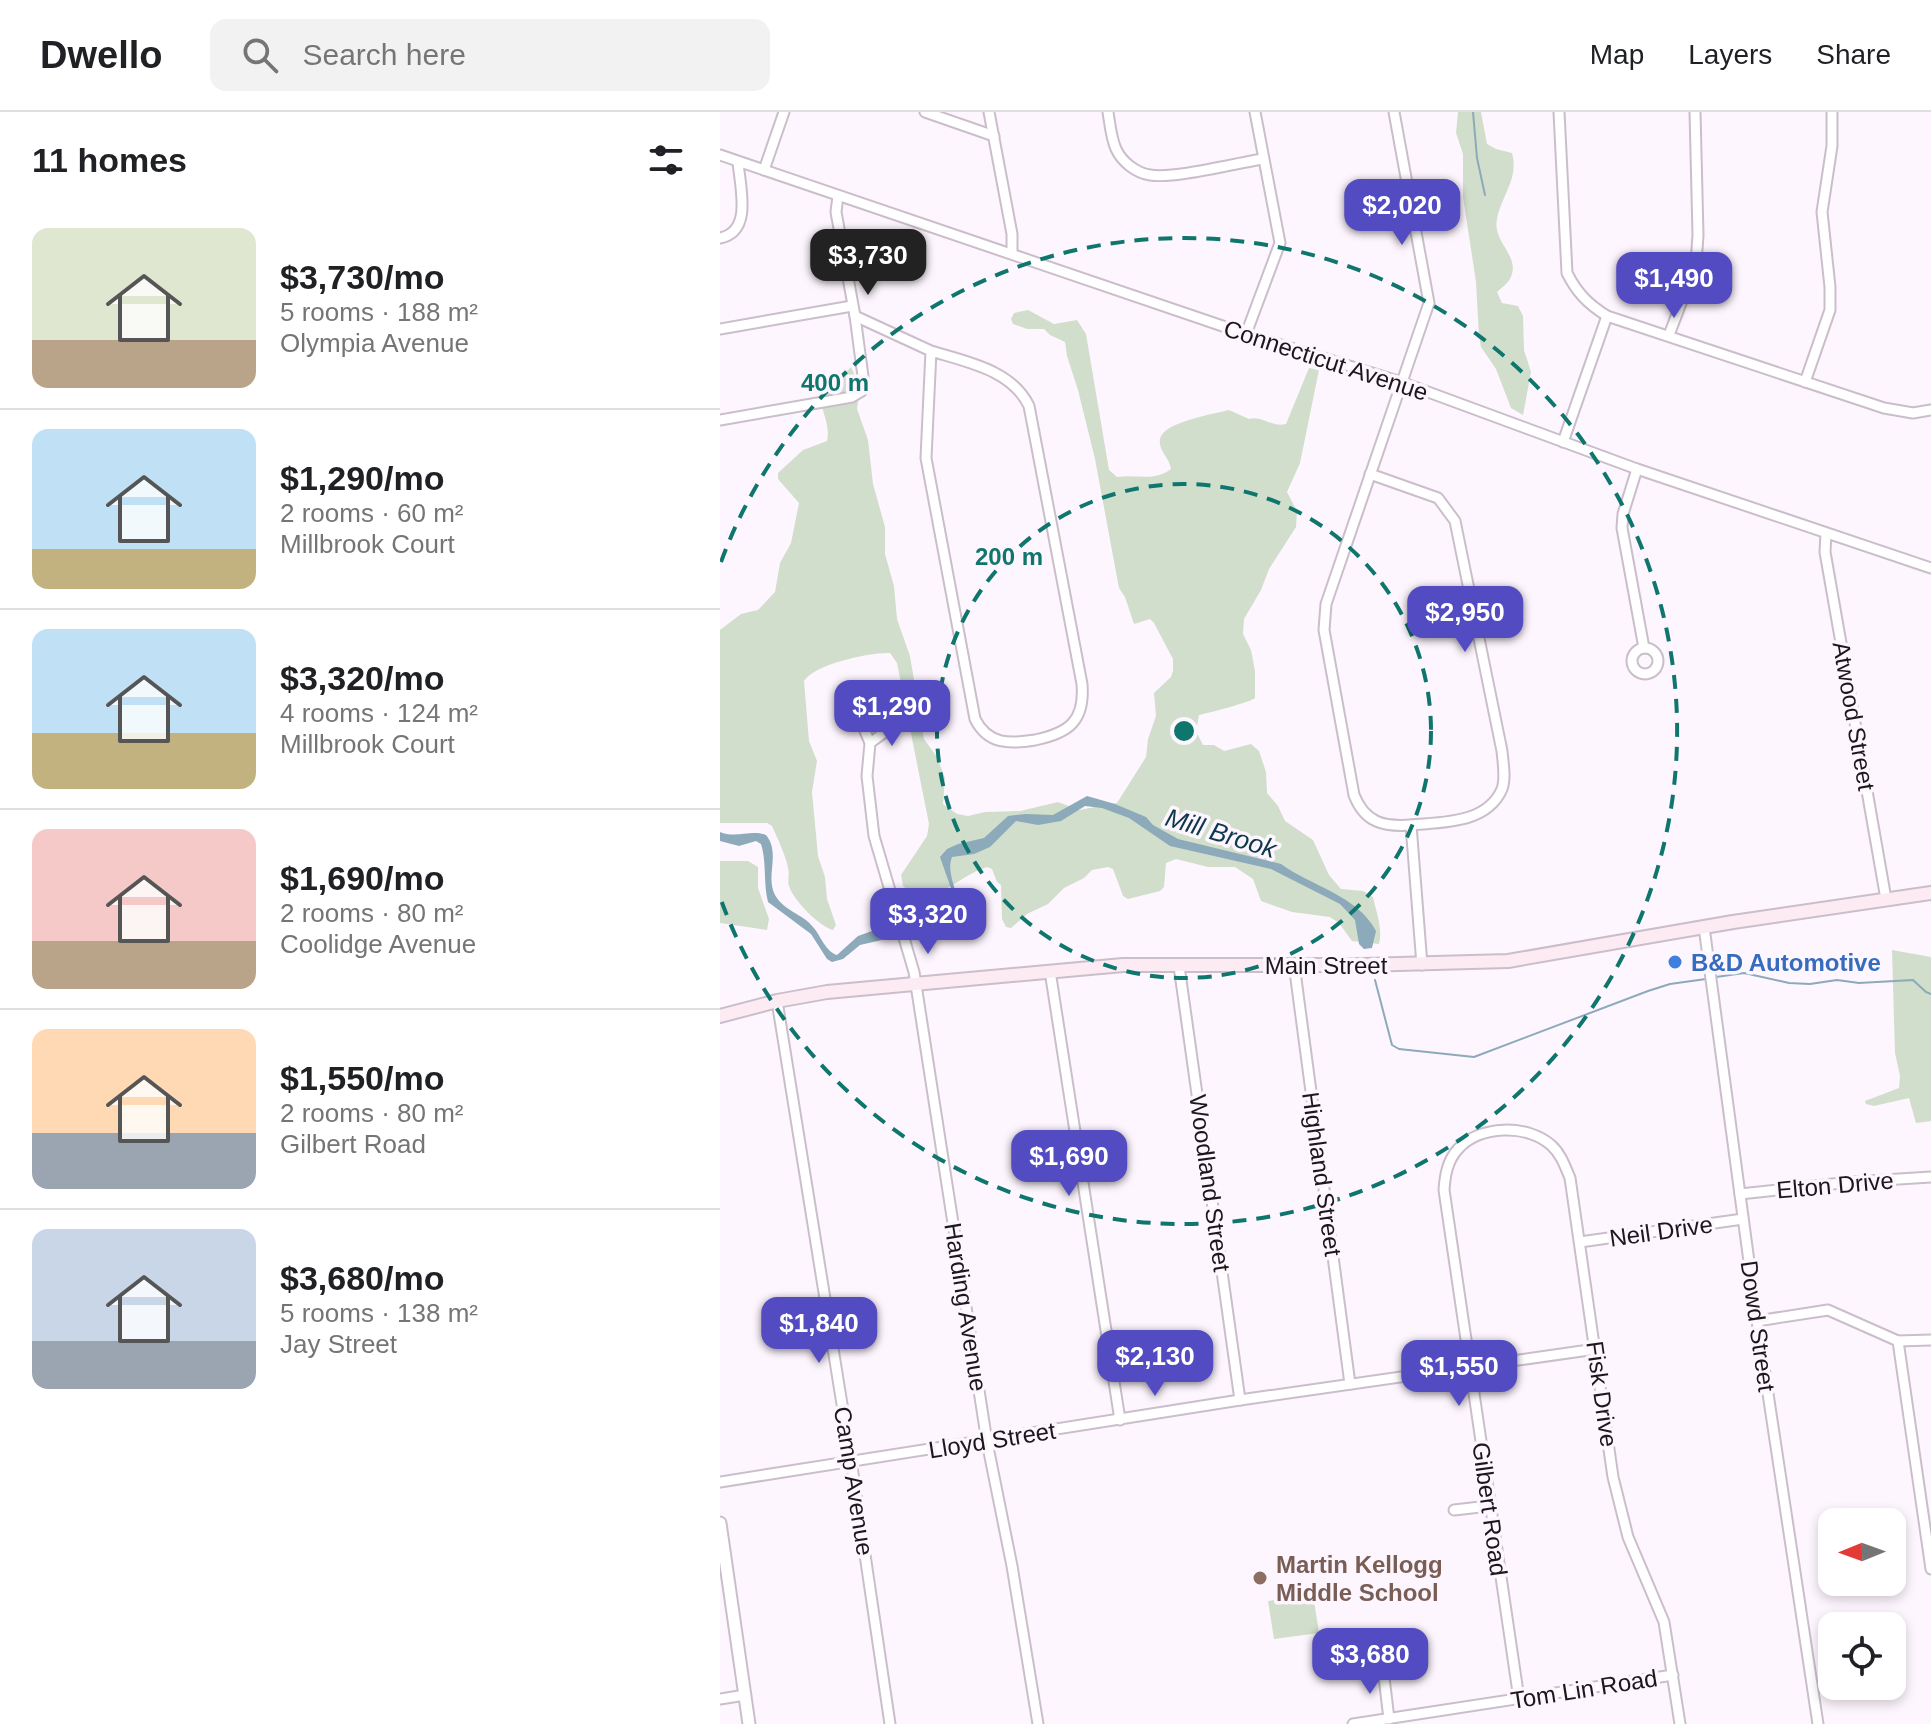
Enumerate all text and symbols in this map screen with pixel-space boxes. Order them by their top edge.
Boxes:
search box [210,19,770,91]
icon: search [238,33,282,77]
text: Dwello [40,34,162,76]
text: Search here [302,38,466,71]
text: Map [1590,39,1644,70]
text: Layers [1688,39,1772,70]
text: Share [1816,39,1891,70]
icon: filters [644,138,688,182]
text: 11 homes [32,141,187,179]
pin: $2,020 [1337,179,1467,247]
text: $2,020 [1362,190,1442,220]
pin: $3,730 [803,229,933,297]
text: $3,730 [828,240,908,270]
pin: $1,490 [1609,252,1739,320]
text: $3,730/mo [280,258,444,296]
icon: home [96,260,192,356]
text: $1,490 [1634,263,1714,293]
text: 5 rooms · 188 m² [280,297,478,327]
street label: Connecticut Avenue [1221,314,1431,406]
text: Olympia Avenue [280,328,469,358]
text: 400 m [801,369,869,396]
text: $1,290/mo [280,459,444,497]
icon: home [96,461,192,557]
text: 2 rooms · 60 m² [280,498,464,528]
text: Millbrook Court [280,529,455,559]
text: 200 m [975,543,1043,570]
pin: $2,950 [1400,586,1530,654]
text: $2,950 [1425,597,1505,627]
street label: Atwood Street [1828,639,1880,793]
text: $3,320/mo [280,659,444,697]
icon: home [96,661,192,757]
pin: $1,290 [827,680,957,748]
text: $1,290 [852,691,932,721]
text: 4 rooms · 124 m² [280,698,478,728]
centre of rings [1170,717,1198,745]
text: Millbrook Court [280,729,455,759]
water label: Mill Brook [1162,802,1282,865]
text: $1,690/mo [280,859,444,897]
icon: home [96,861,192,957]
pin: $3,320 [863,888,993,956]
text: 2 rooms · 80 m² [280,898,464,928]
text: $3,320 [888,899,968,929]
text: Coolidge Avenue [280,929,476,959]
place label: B&D Automotive [1691,949,1881,976]
street label: Main Street [1265,952,1388,979]
marker: B&D Automotive [1666,953,1684,971]
text: $1,550/mo [280,1059,444,1097]
icon: home [96,1061,192,1157]
street label: Highland Street [1297,1090,1347,1258]
street label: Woodland Street [1184,1093,1236,1274]
text: 2 rooms · 80 m² [280,1098,464,1128]
text: Gilbert Road [280,1129,426,1159]
pin: $1,690 [1004,1130,1134,1198]
text: $1,690 [1029,1141,1109,1171]
street label: Elton Drive [1775,1166,1895,1204]
street label: Neil Drive [1608,1210,1714,1252]
street label: Harding Avenue [939,1221,993,1393]
text: $3,680/mo [280,1259,444,1297]
street label: Dowd Street [1735,1259,1781,1394]
icon: home [96,1261,192,1357]
pin: $1,840 [754,1297,884,1365]
text: 5 rooms · 138 m² [280,1298,478,1328]
text: $1,840 [779,1308,859,1338]
text: Jay Street [280,1329,397,1359]
pin: $2,130 [1090,1330,1220,1398]
street label: Fisk Drive [1581,1339,1623,1449]
pin: $1,550 [1394,1340,1524,1408]
text: $2,130 [1115,1341,1195,1371]
text: $1,550 [1419,1351,1499,1381]
street label: Camp Avenue [829,1405,879,1557]
street label: Lloyd Street [927,1417,1058,1463]
street label: Gilbert Road [1467,1440,1513,1578]
north arrow [1818,1508,1906,1596]
map controls [1818,1508,1906,1700]
place label: Martin Kellogg Middle School [1276,1551,1443,1606]
marker: Martin Kellogg Middle School [1251,1569,1269,1587]
button: locate [1818,1612,1906,1700]
pin: $3,680 [1305,1628,1435,1696]
text: $3,680 [1330,1639,1410,1669]
street label: Tom Lin Road [1509,1664,1659,1714]

